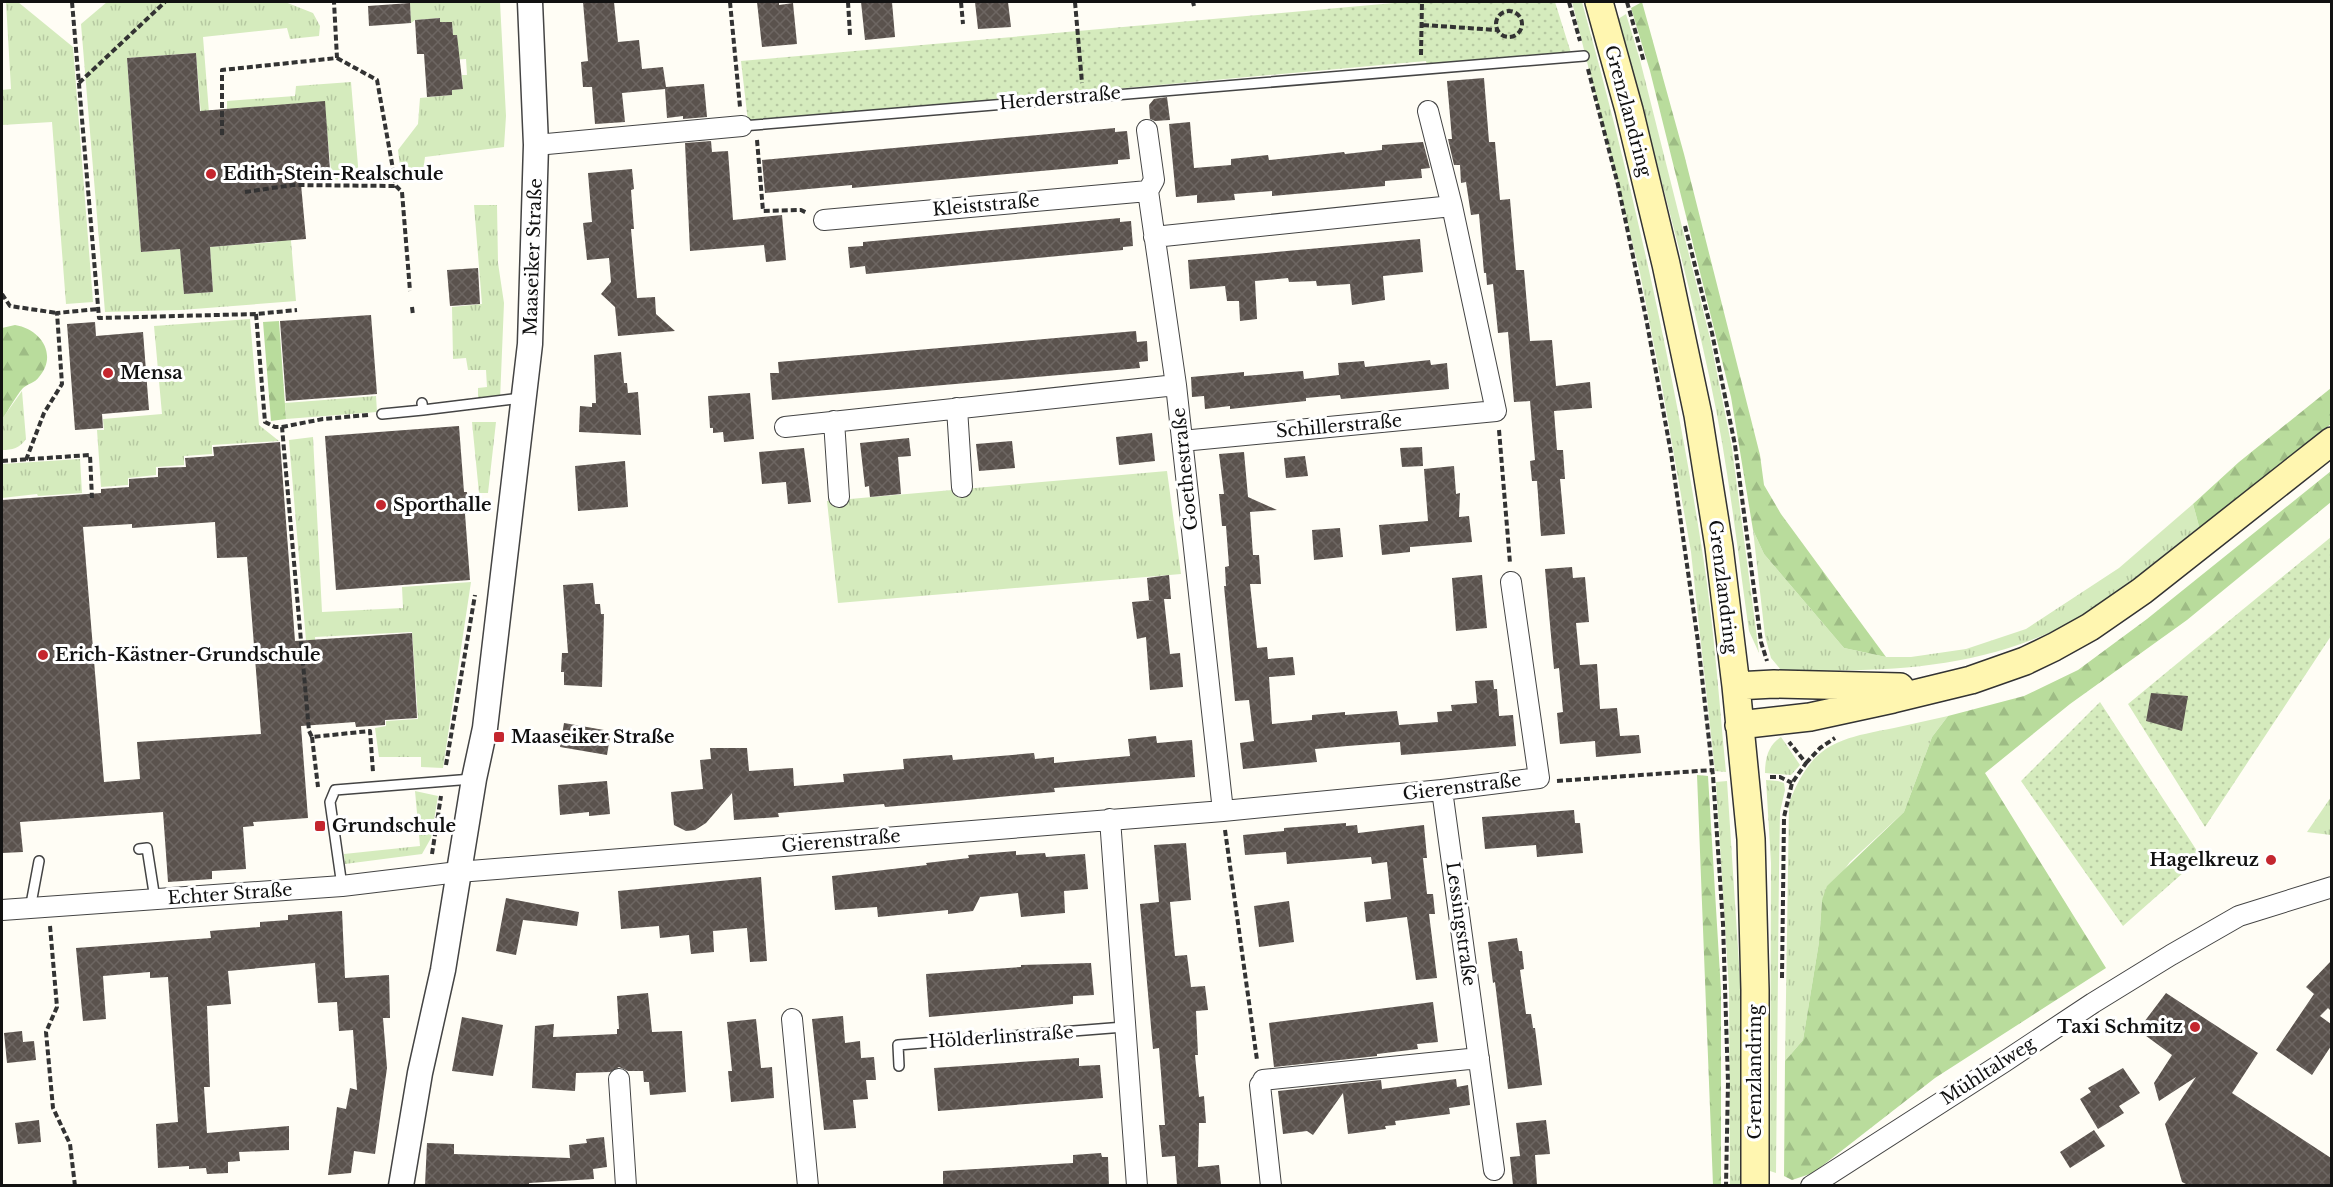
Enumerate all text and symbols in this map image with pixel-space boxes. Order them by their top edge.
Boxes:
street label: Grenzlandring [1600,43,1656,179]
street label: Herderstraße [998,82,1122,114]
place label: Edith-Stein-Realschule [223,163,443,185]
marker: Edith-Stein-Realschule [204,167,218,181]
street label: Maaseiker Straße [519,178,547,336]
street label: Kleiststraße [932,189,1040,221]
place label: Mensa [120,362,183,384]
marker: Mensa [101,366,115,380]
street label: Goethestraße [1168,406,1202,532]
street label: Schillerstraße [1275,410,1403,442]
place label: Sporthalle [393,494,492,516]
marker: Sporthalle [374,498,388,512]
street label: Grenzlandring [1704,519,1742,656]
place label: Erich-Kästner-Grundschule [55,644,321,666]
marker: Erich-Kästner-Grundschule [36,648,50,662]
place label: Maaseiker Straße [511,726,674,748]
marker: Maaseiker Straße [492,730,506,744]
street label: Gierenstraße [1401,769,1523,805]
place label: Grundschule [332,815,456,837]
marker: Grundschule [313,819,327,833]
street label: Gierenstraße [781,825,901,857]
place label: Hagelkreuz [2150,849,2259,871]
marker: Hagelkreuz [2264,853,2278,867]
street label: Lessingstraße [1441,860,1481,988]
street label: Echter Straße [167,879,293,909]
street label: Grenzlandring [1744,1004,1766,1140]
place label: Taxi Schmitz [2057,1016,2183,1038]
marker: Taxi Schmitz [2188,1020,2202,1034]
street label: Hölderlinstraße [928,1021,1074,1053]
street label: Mühltalweg [1937,1032,2040,1110]

